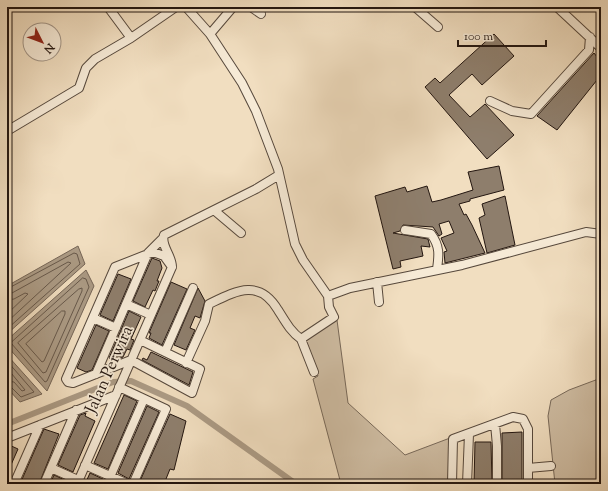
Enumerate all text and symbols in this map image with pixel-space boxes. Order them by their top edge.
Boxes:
north arrow [22,22,62,62]
scale bar [458,22,546,48]
text: 100 m [464,28,493,46]
text: N [40,39,58,57]
street label: Jalan Perwira [80,322,140,419]

